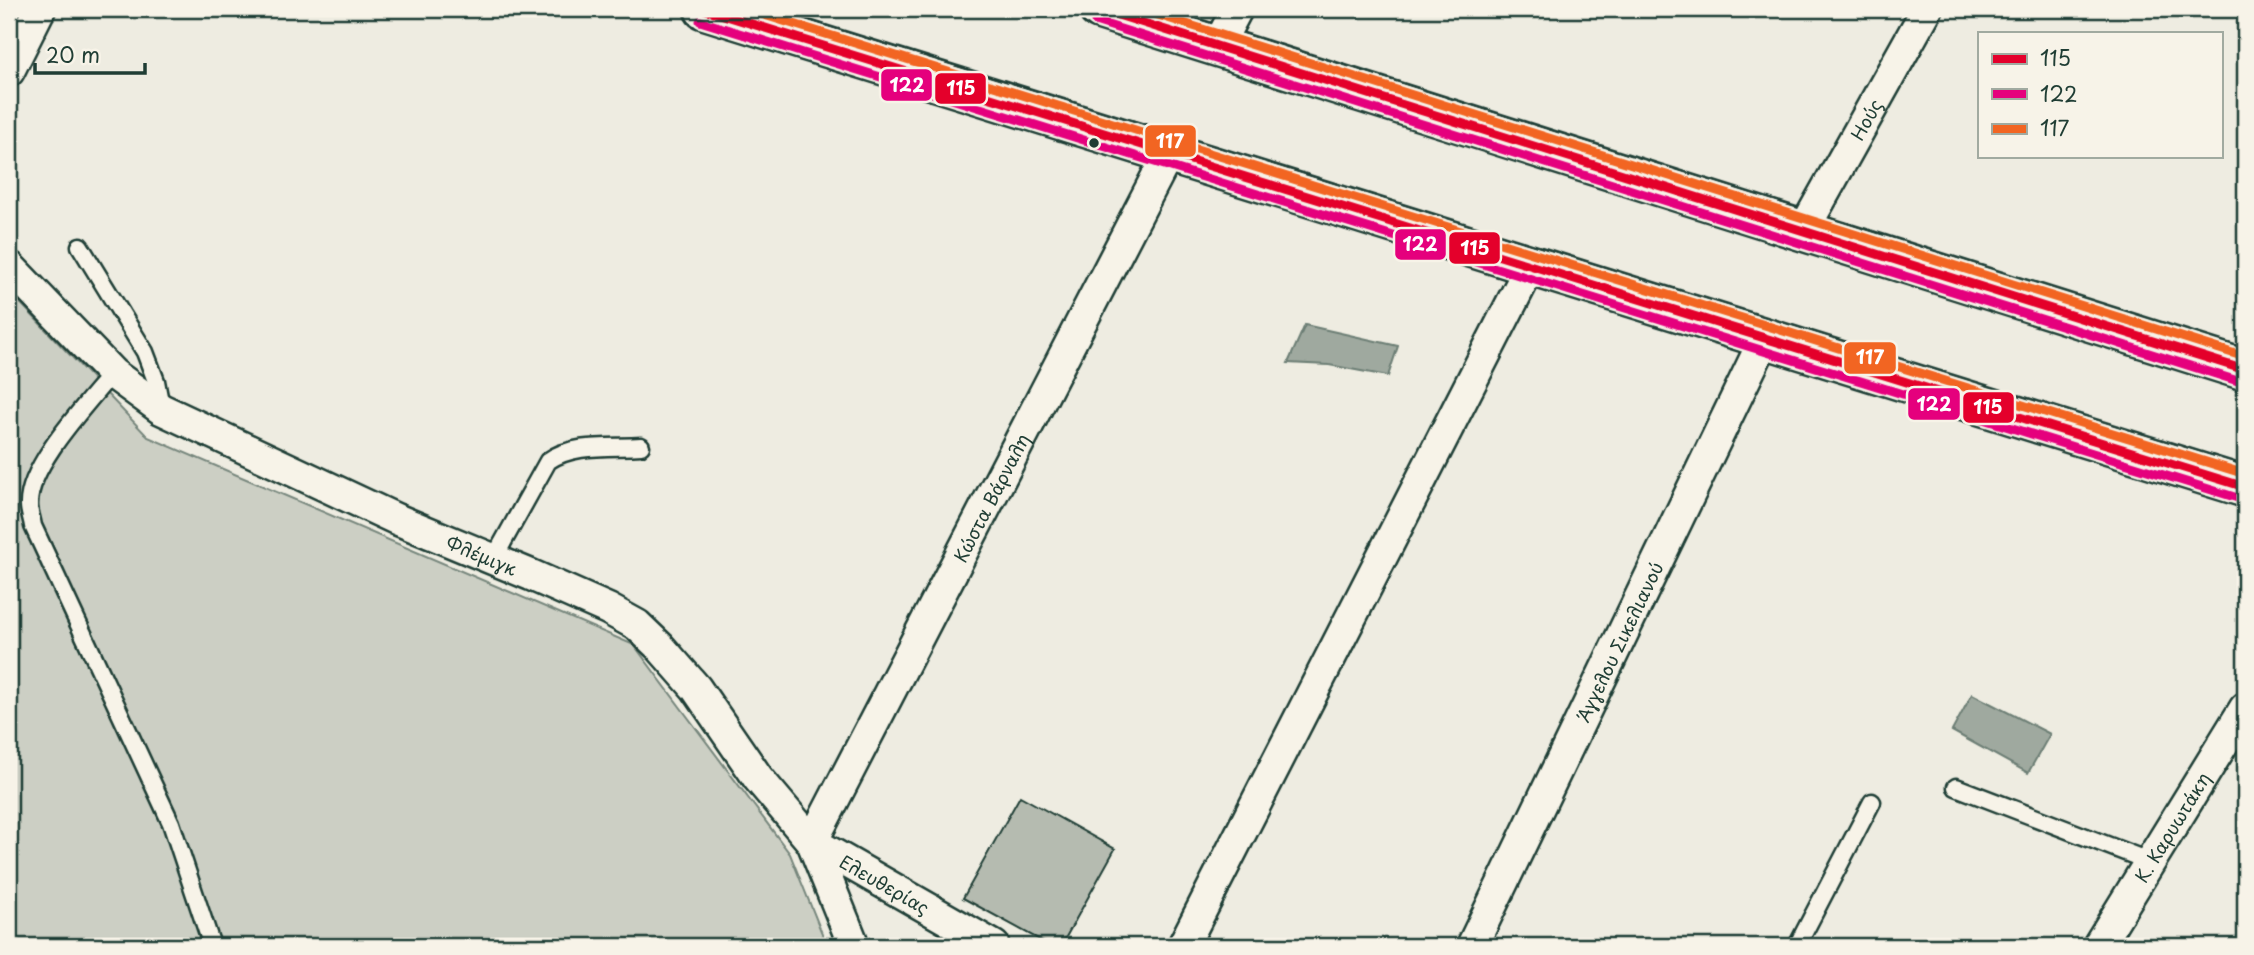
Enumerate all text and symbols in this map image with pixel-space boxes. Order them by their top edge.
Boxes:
scale bar [35,32,145,76]
legend [1978,32,2222,158]
text: 20 m [46,38,100,70]
text: 115 [2040,41,2071,73]
line badge: 122 [880,68,933,102]
text: 122 [890,70,924,98]
line badge: 115 [934,72,987,105]
text: 115 [946,73,976,101]
text: 122 [2040,77,2078,109]
street label: Ηούς [1843,94,1888,145]
text: 117 [2040,111,2070,143]
line badge: 117 [1144,124,1197,158]
text: 117 [1156,126,1185,154]
unlabelled marker [1087,136,1101,150]
line badge: 122 [1394,228,1447,261]
text: 122 [1403,229,1437,257]
line badge: 115 [1448,231,1501,265]
text: 115 [1460,233,1490,261]
line badge: 117 [1843,341,1897,375]
text: 117 [1856,342,1885,370]
line badge: 122 [1907,387,1961,421]
text: 122 [1917,389,1951,417]
line badge: 115 [1962,391,2015,424]
text: 115 [1973,392,2003,420]
street label: Κώστα Βάρναλη [946,428,1035,567]
street label: Φλέμιγκ [442,528,522,581]
street label: Άγγελου Σικελιανού [1569,557,1669,726]
street label: Κ. Καρυωτάκη [2127,766,2216,887]
street label: Ελευθερίας [835,847,935,920]

